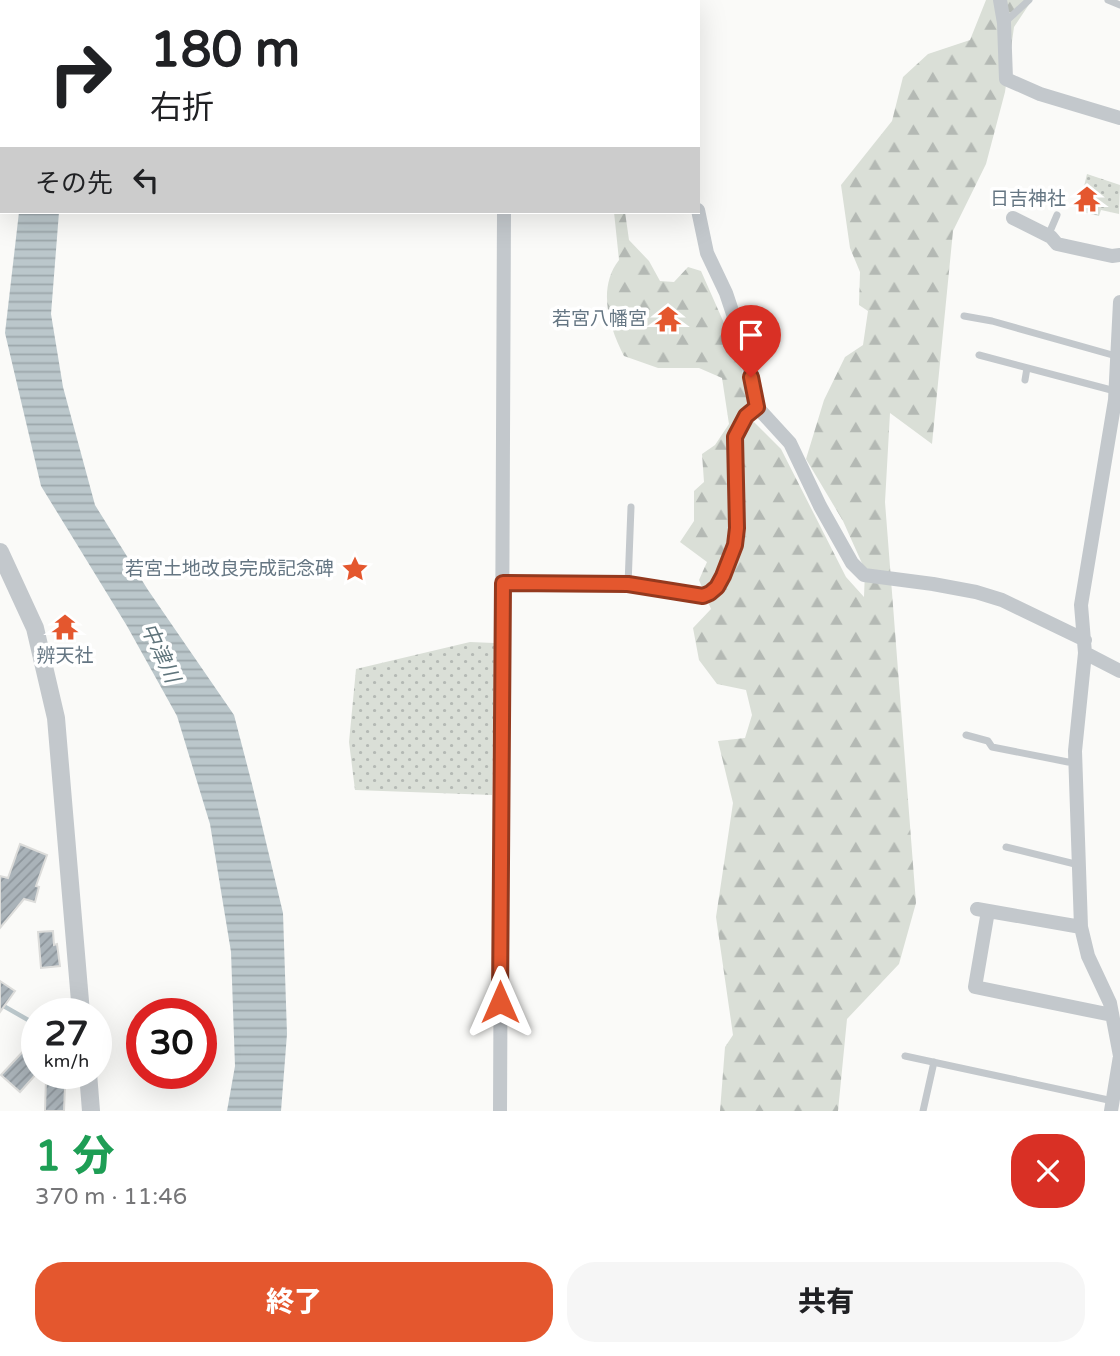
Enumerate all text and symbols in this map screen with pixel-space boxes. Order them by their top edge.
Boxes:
text: 180 m [150,21,300,80]
icon: right [35,28,126,119]
text: 右折 [150,89,214,127]
icon: left [127,161,165,199]
text: その先 [35,168,113,199]
temple icon: 日吉神社 [1072,184,1102,214]
place label: 日吉神社 [990,188,1066,210]
temple icon: 若宮八幡宮 [653,304,683,334]
pin [721,305,781,377]
place label: 若宮八幡宮 [552,308,647,330]
icon: arrive [732,316,770,354]
place icon: 若宮土地改良完成記念碑 [340,554,370,584]
place label: 若宮土地改良完成記念碑 [125,558,334,580]
temple icon: 辨天社 [50,612,80,642]
water label: 中津川 [135,619,185,689]
place label: 辨天社 [36,645,94,667]
position arrow [463,965,537,1039]
speed limit sign: 30 [126,998,217,1089]
text: 27 [45,1013,88,1055]
text: km/h [44,1050,89,1072]
text: 1 分 [35,1131,114,1182]
button: close [1011,1134,1085,1208]
text: 370 m · 11:46 [35,1183,187,1211]
button: 終了 [35,1262,553,1342]
button: 共有 [567,1262,1085,1342]

